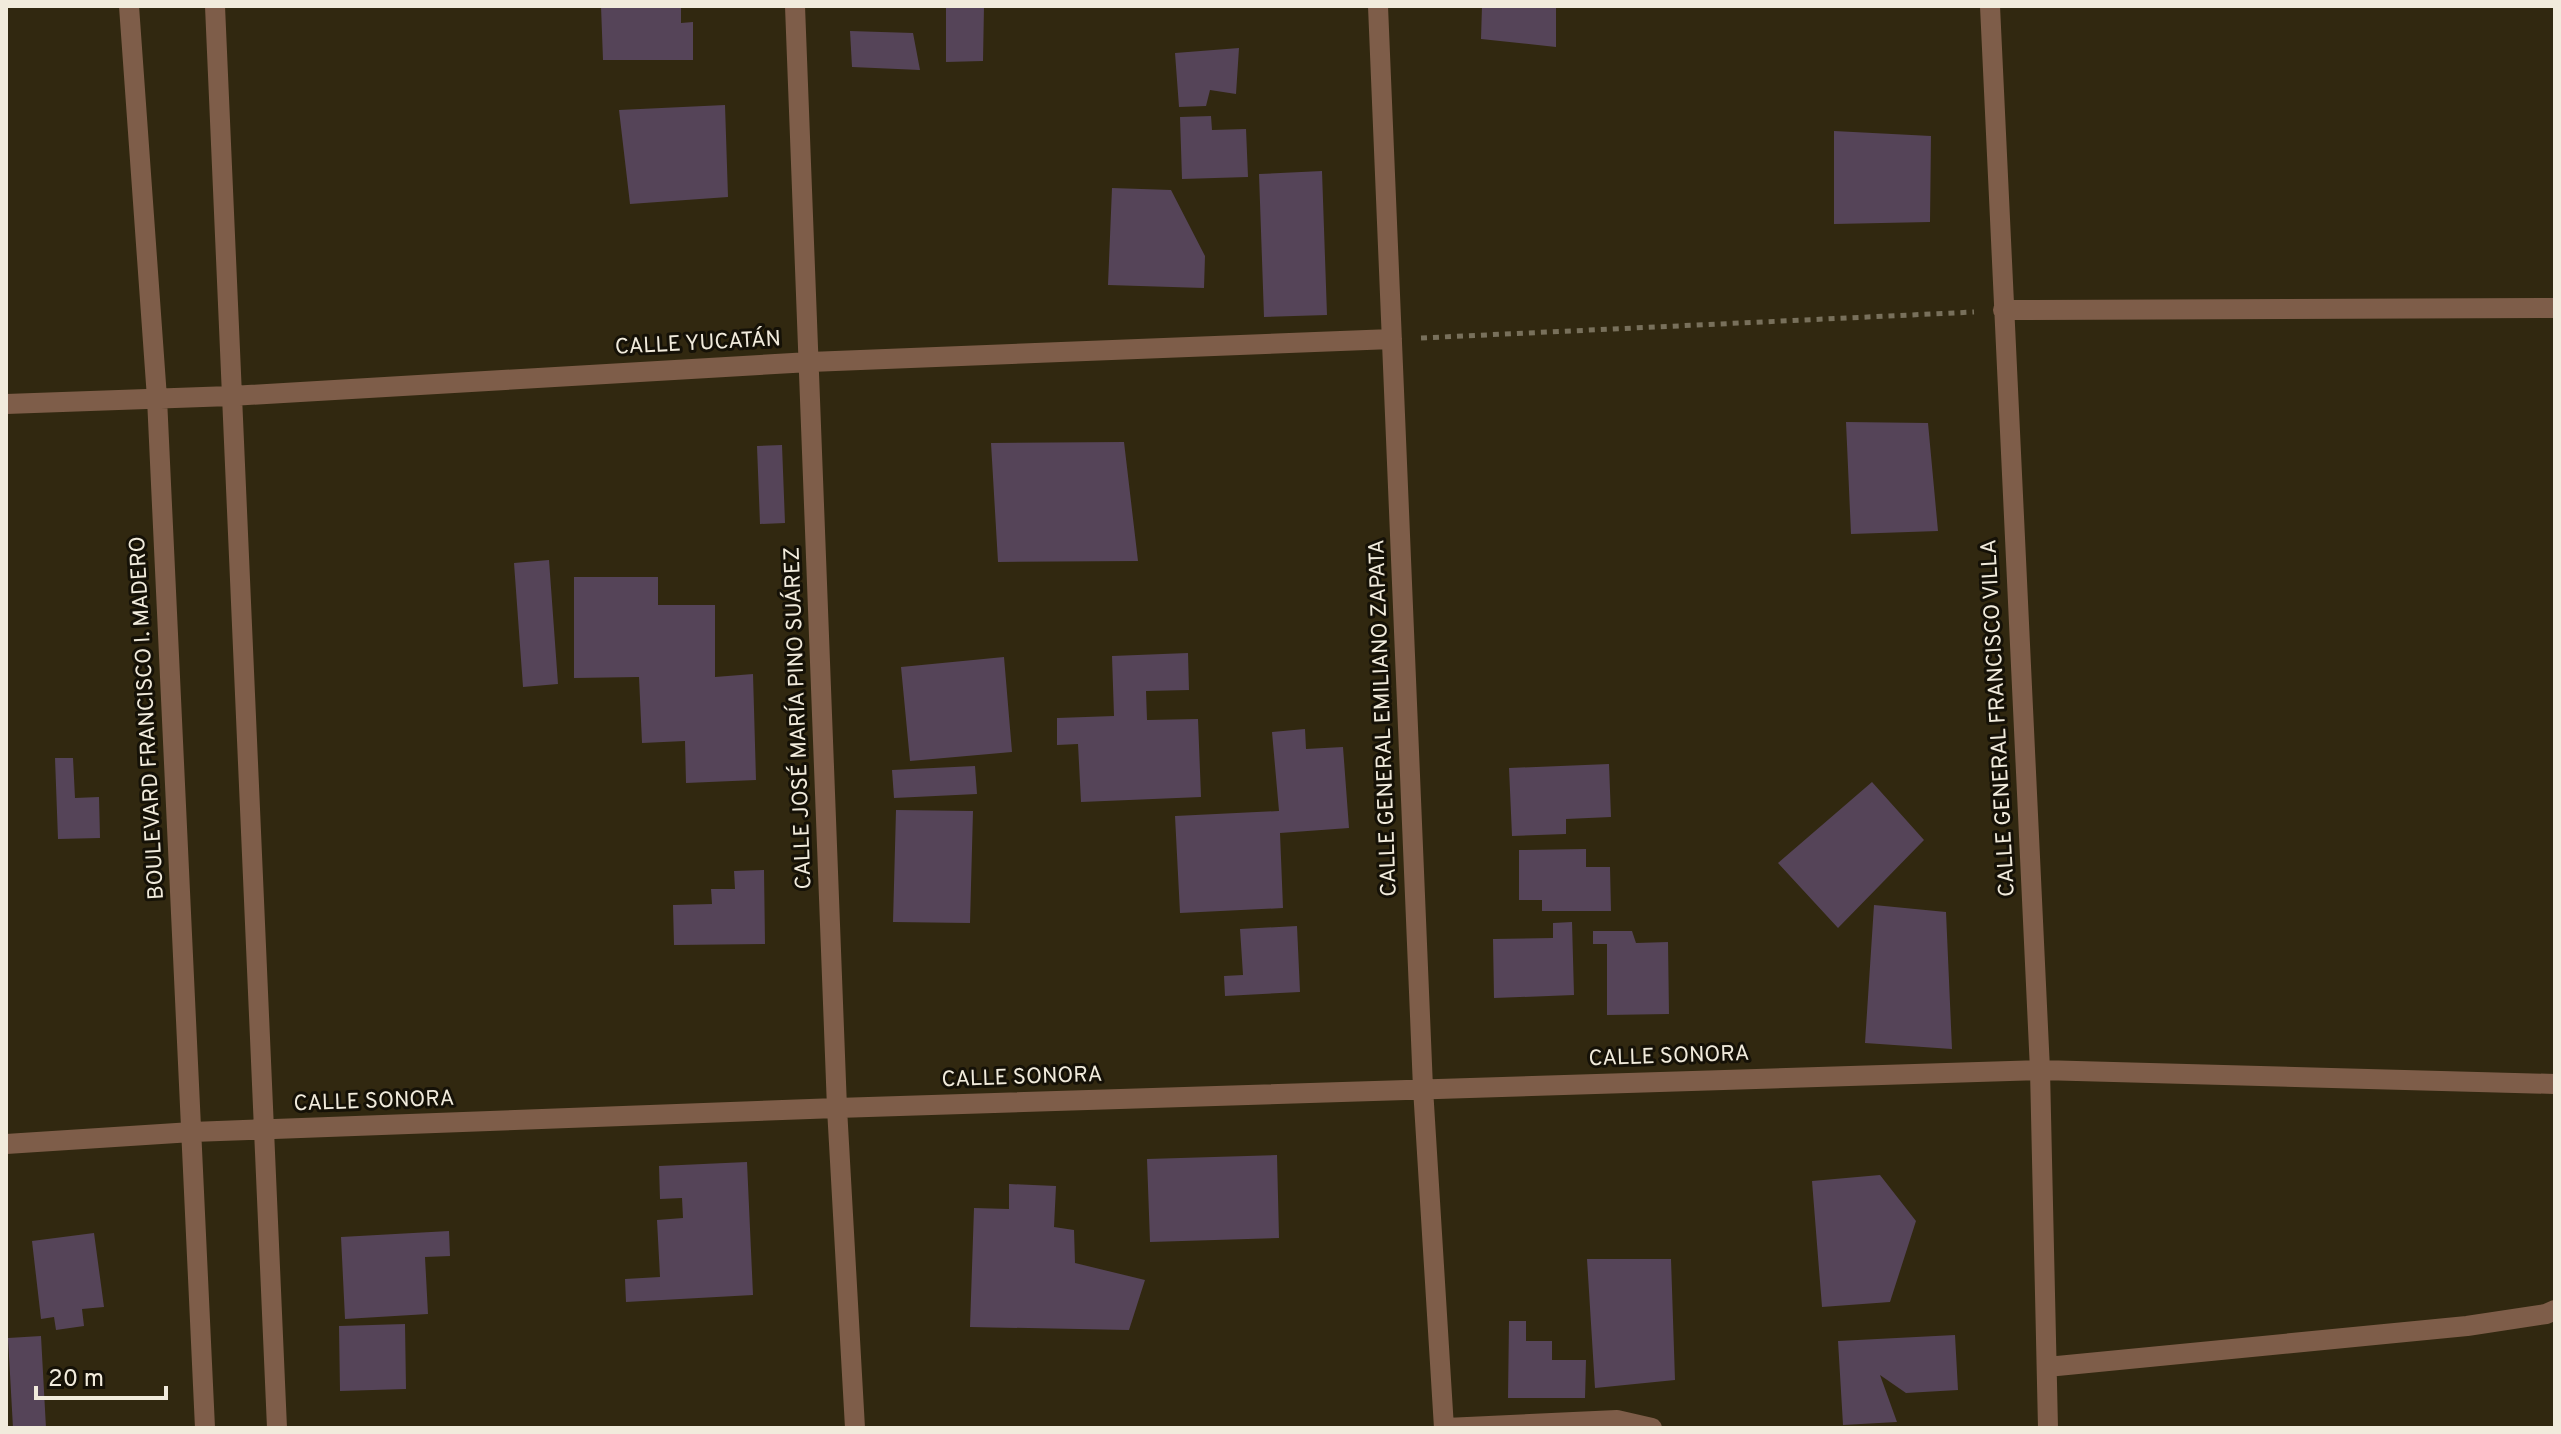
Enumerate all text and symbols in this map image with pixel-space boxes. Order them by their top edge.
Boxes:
street label: CALLE YUCATÁN [614,324,782,362]
street label: BOULEVARD FRANCISCO I. MADERO [125,536,171,900]
street label: CALLE GENERAL FRANCISCO VILLA [1976,538,2022,898]
street label: CALLE GENERAL EMILIANO ZAPATA [1364,539,1404,897]
street label: CALLE JOSÉ MARÍA PINO SUÁREZ [778,546,818,890]
street label: CALLE SONORA [1588,1041,1750,1073]
street label: CALLE SONORA [941,1062,1103,1094]
street label: CALLE SONORA [293,1086,455,1118]
scale bar [36,1350,166,1400]
text: 20 m [48,1365,104,1395]

